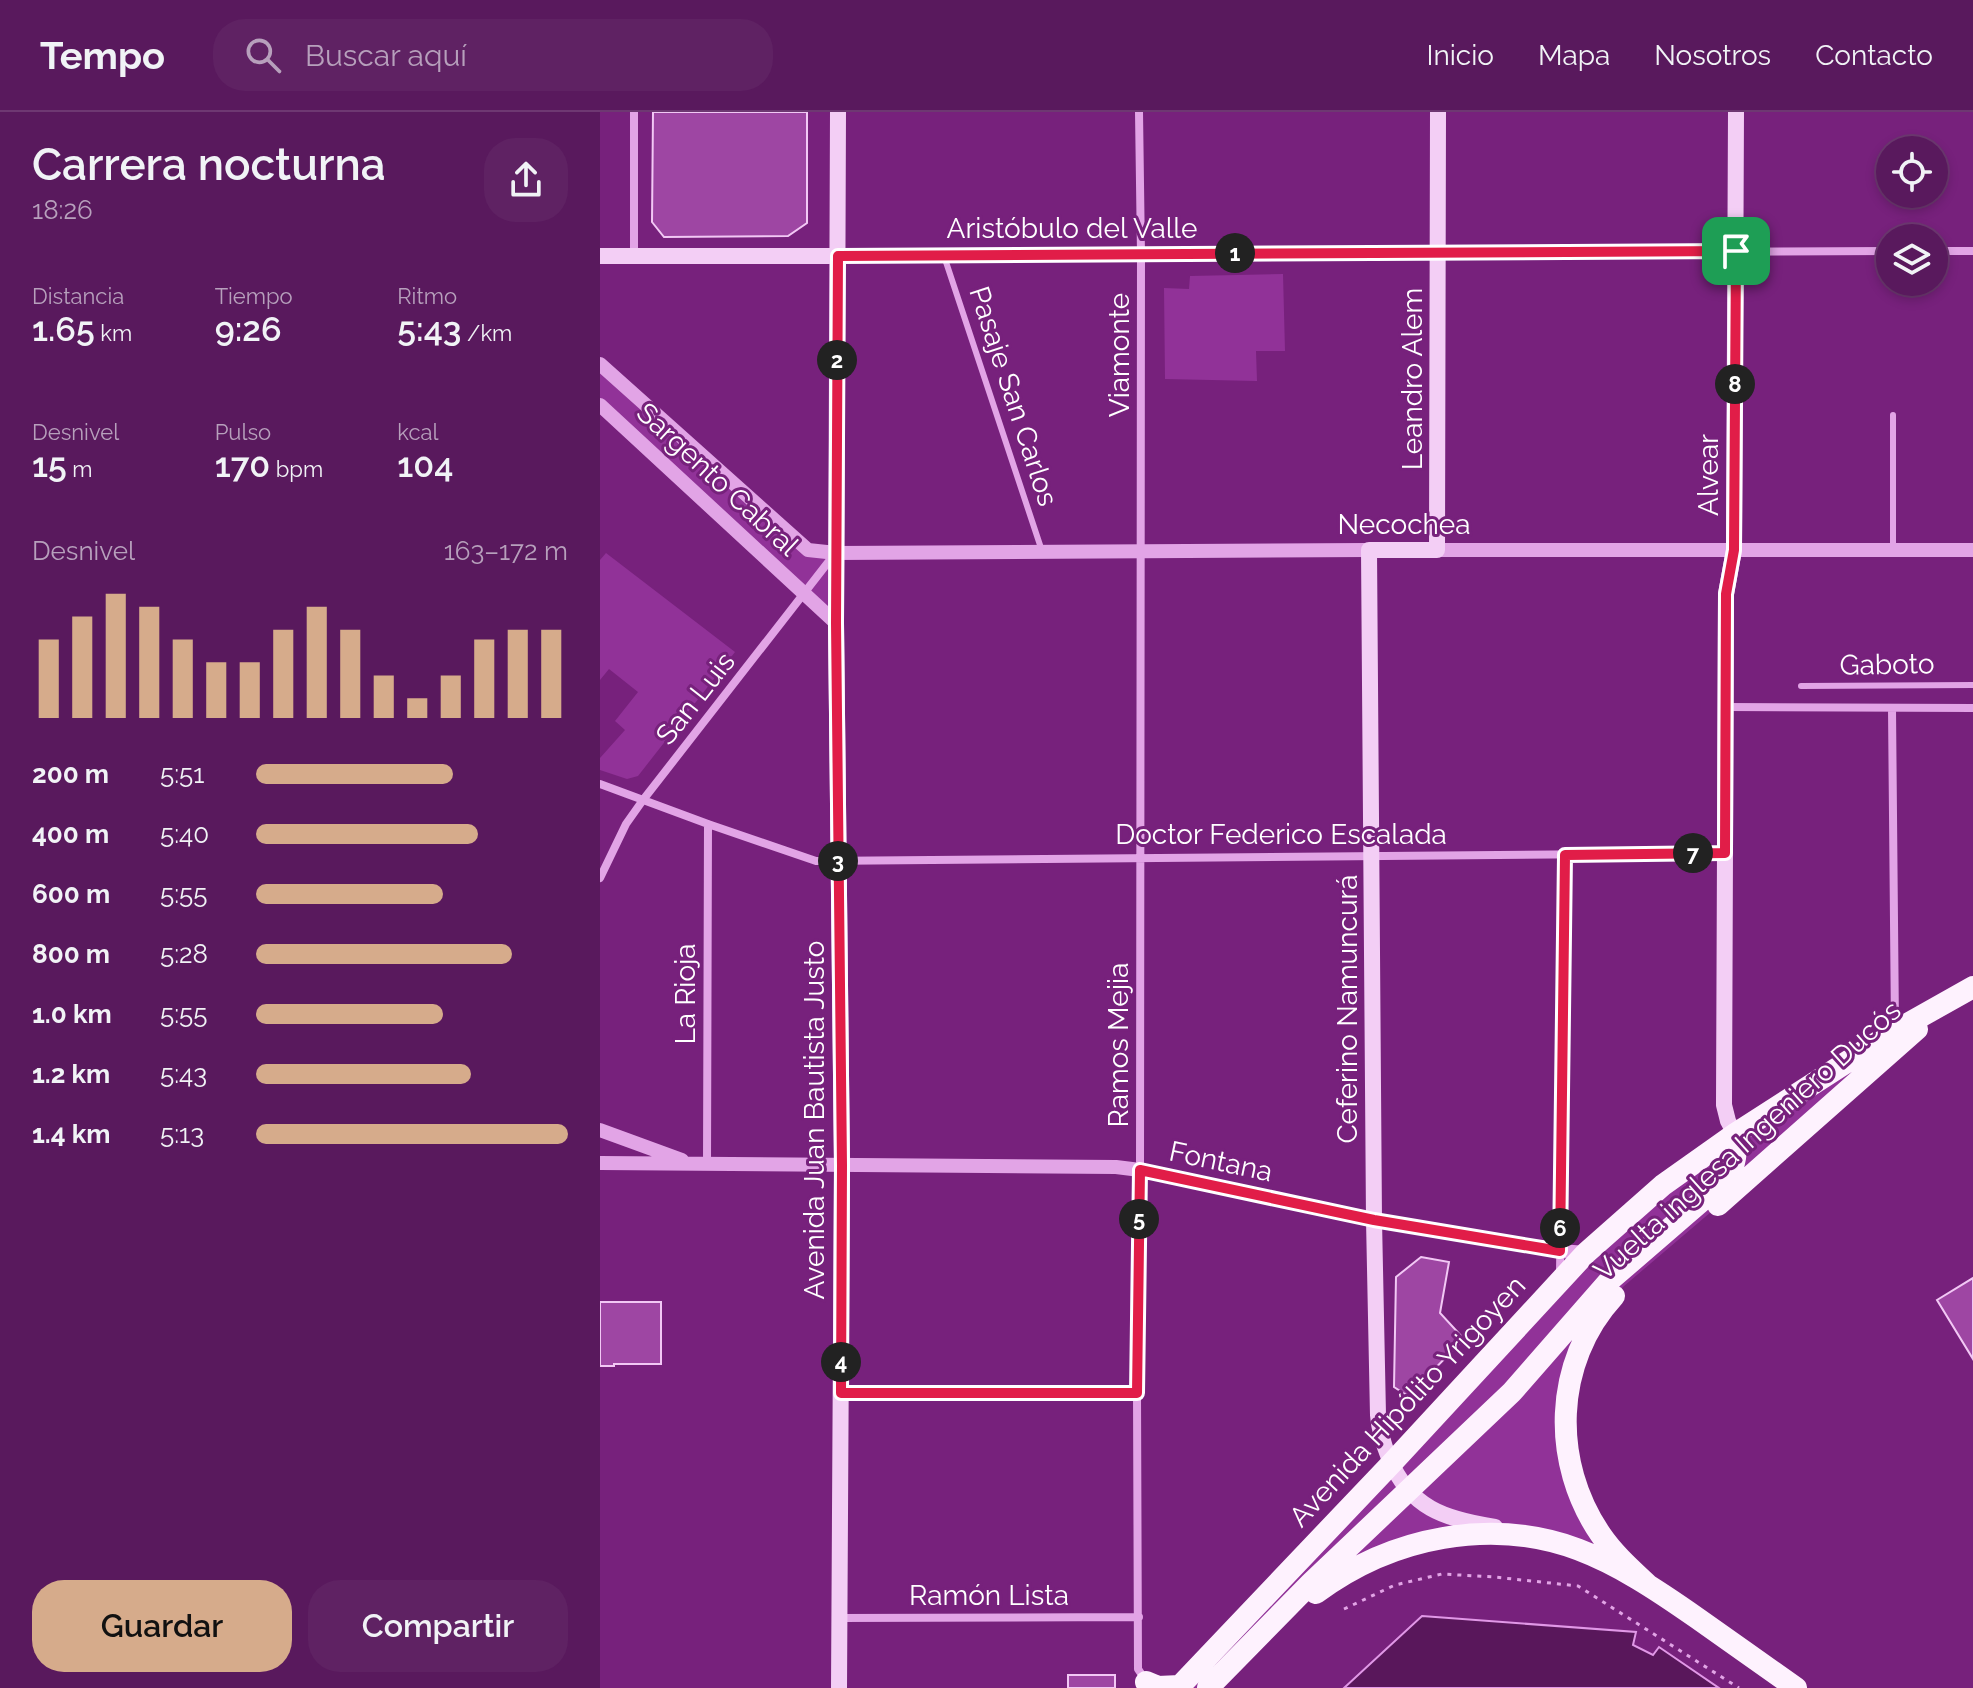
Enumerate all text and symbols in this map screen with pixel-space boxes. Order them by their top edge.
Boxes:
search box [213,19,773,91]
text: Tempo [40,33,165,78]
icon: search [241,33,285,77]
text: Buscar aquí [305,38,467,73]
text: Inicio [1426,39,1494,72]
text: Mapa [1538,39,1610,72]
text: Nosotros [1654,39,1771,72]
text: Contacto [1815,39,1933,72]
map controls [1876,136,1948,296]
button: locate [1876,136,1948,208]
button: share [484,138,568,222]
text: Carrera nocturna [32,139,386,190]
text: 18:26 [32,195,93,225]
street label: Aristóbulo del Valle [947,212,1197,245]
pin [1702,217,1770,285]
button: layers [1876,224,1948,296]
icon: arrive [1714,229,1758,273]
pin: 1 [1215,233,1255,273]
text: 1 [1230,240,1240,266]
street label: Pasaje San Carlos [962,282,1065,510]
text: Distancia [32,283,124,309]
text: Tiempo [215,283,293,309]
text: Ritmo [397,283,457,309]
street label: Leandro Alem [1396,288,1429,470]
street label: Viamonte [1103,293,1136,417]
text: 1.65 [32,309,95,349]
text: 9:26 [215,309,282,349]
text: 5:43 [397,309,462,349]
text: km [95,320,132,346]
text: /km [462,320,512,346]
pin: 2 [817,340,857,380]
text: 2 [831,347,843,373]
pin: 8 [1715,364,1755,404]
text: 8 [1728,371,1742,397]
street label: Sargento Cabral [630,396,806,563]
text: Desnivel [32,419,119,445]
text: Pulso [215,419,271,445]
text: kcal [397,419,438,445]
street label: Alvear [1692,434,1725,516]
text: 15 [32,445,67,485]
text: 170 [215,445,270,485]
text: 104 [397,445,453,485]
text: m [67,456,93,482]
text: bpm [270,456,323,482]
street label: Necochea [1337,508,1471,541]
text: Desnivel [32,536,135,566]
text: 163–172 m [444,536,568,566]
street label: San Luis [649,645,742,751]
street label: Gaboto [1839,647,1935,682]
text: 200 m [32,759,109,789]
text: 5:51 [160,759,204,789]
street label: Doctor Federico Escalada [1115,818,1447,851]
text: 400 m [32,819,109,849]
text: 5:40 [160,819,209,849]
pin: 7 [1673,833,1713,873]
text: 7 [1687,840,1699,866]
pin: 3 [818,841,858,881]
text: 3 [832,848,844,874]
street label: Ceferino Namuncurá [1331,874,1364,1144]
text: 600 m [32,879,110,909]
text: 5:55 [160,879,207,909]
text: 800 m [32,939,110,969]
text: 5:28 [160,939,208,969]
street label: Avenida Juan Bautista Justo [798,941,831,1299]
street label: La Rioja [669,943,702,1045]
street label: Ramos Mejia [1102,963,1135,1127]
street label: Vuelta inglesa Ingeniero Ducós [1587,994,1907,1287]
text: 1.0 km [32,999,112,1029]
text: 5:55 [160,999,207,1029]
text: 1.2 km [32,1059,110,1089]
text: 5:43 [160,1059,207,1089]
text: 1.4 km [32,1119,111,1149]
text: 5:13 [160,1119,204,1149]
street label: Fontana [1166,1134,1276,1189]
pin: 5 [1119,1199,1159,1239]
text: 5 [1133,1206,1145,1232]
pin: 6 [1540,1208,1580,1248]
text: 6 [1553,1215,1567,1241]
street label: Avenida Hipólito Yrigoyen [1283,1269,1532,1533]
pin: 4 [821,1342,861,1382]
text: 4 [835,1349,847,1375]
street label: Ramón Lista [909,1579,1069,1612]
button: Guardar [32,1580,292,1672]
button: Compartir [308,1580,568,1672]

